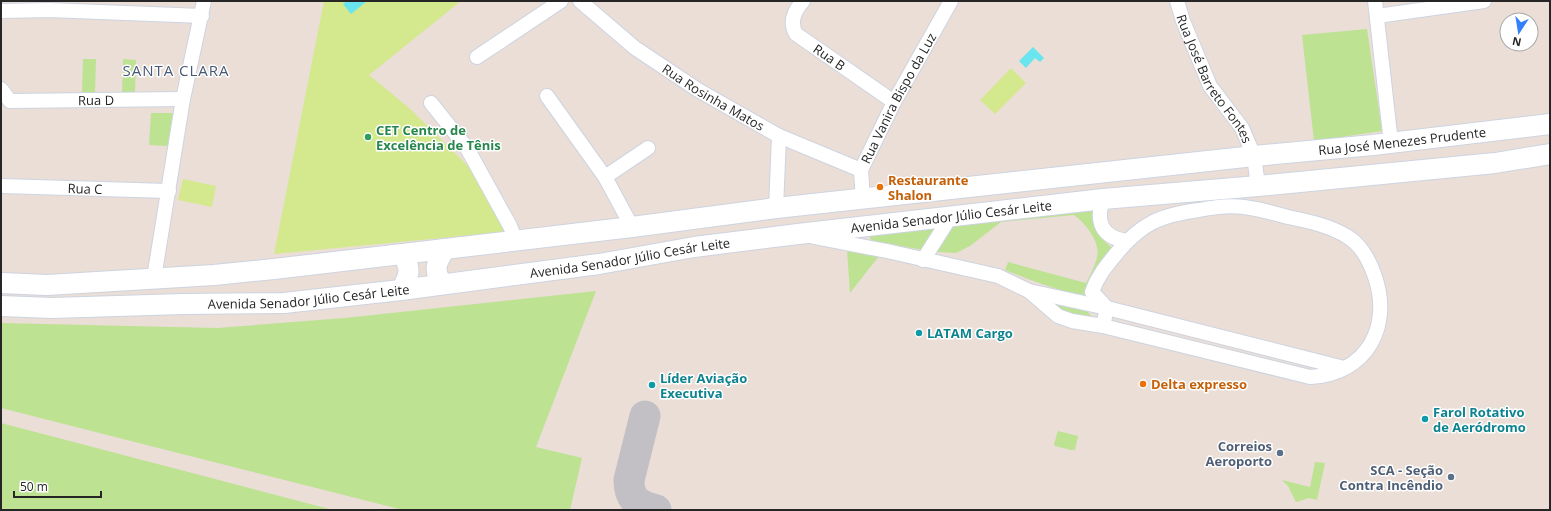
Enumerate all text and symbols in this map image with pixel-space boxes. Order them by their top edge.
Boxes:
street label: Rua José Barreto Fontes [1173,12,1256,146]
north arrow [1499,12,1539,52]
street label: Rua Vanira Bispo da Luz [856,30,940,167]
text: N [1511,34,1523,51]
street label: Rua B [810,40,849,75]
district label: SANTA CLARA [122,60,230,80]
street label: Rua Rosinha Matos [659,60,768,135]
street label: Rua D [78,91,114,109]
place label: CET Centro de Excelência de Tênis [376,121,501,154]
street label: Rua José Menezes Prudente [1317,123,1487,159]
marker: CET Centro de Excelência de Tênis [363,132,373,142]
place label: Restaurante Shalon [888,171,969,204]
street label: Rua C [67,179,103,198]
marker: Restaurante Shalon [875,182,885,192]
street label: Avenida Senador Júlio Cesár Leite [850,196,1053,237]
street label: Avenida Senador Júlio Cesár Leite [529,234,731,282]
street label: Avenida Senador Júlio Cesár Leite [208,280,410,313]
place label: LATAM Cargo [927,324,1013,342]
marker: LATAM Cargo [914,328,924,338]
place label: Líder Aviação Executiva [660,369,747,402]
place label: Delta expresso [1151,375,1247,393]
marker: Delta expresso [1138,379,1148,389]
marker: Líder Aviação Executiva [647,380,657,390]
place label: Farol Rotativo de Aeródromo [1433,403,1526,436]
marker: Farol Rotativo de Aeródromo [1420,414,1430,424]
place label: Correios Aeroporto [1206,437,1272,470]
marker: Correios Aeroporto [1275,448,1285,458]
place label: SCA - Seção Contra Incêndio [1339,461,1443,494]
marker: SCA - Seção Contra Incêndio [1446,472,1456,482]
scale bar [14,473,101,499]
text: 50 m [20,478,48,495]

